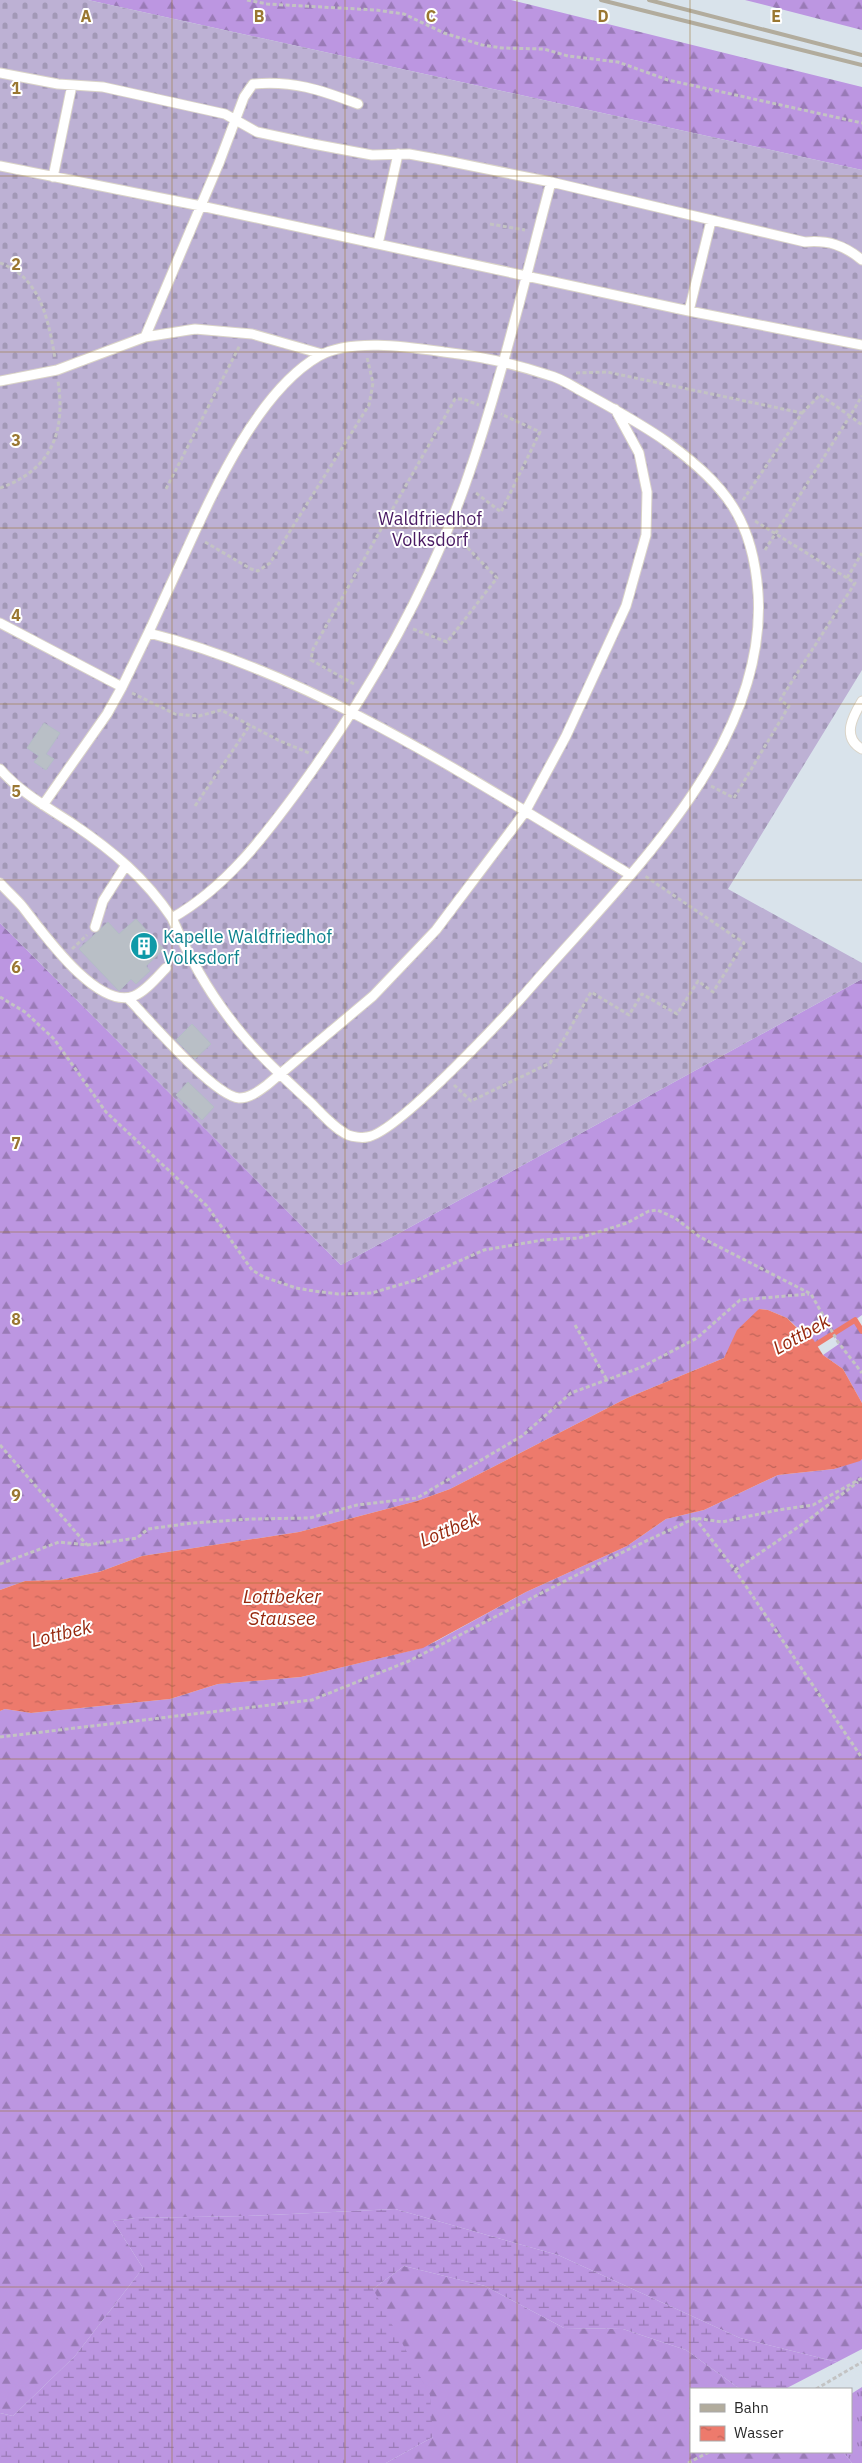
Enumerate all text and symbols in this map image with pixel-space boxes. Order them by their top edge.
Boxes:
text: A [81,6,92,26]
text: B [254,6,265,26]
text: C [426,6,436,26]
text: D [597,6,609,26]
text: E [771,6,781,26]
text: 1 [11,78,21,98]
text: 2 [11,254,21,274]
text: 3 [11,430,21,450]
park label: Waldfriedhof Volksdorf [378,507,482,551]
text: 4 [11,605,21,625]
text: 5 [11,781,21,801]
place label: Kapelle Waldfriedhof Volksdorf [163,925,332,969]
building icon: Kapelle Waldfriedhof Volksdorf [129,931,159,961]
text: 6 [11,957,21,977]
text: 7 [11,1133,21,1153]
water label: Lottbek [768,1308,835,1359]
text: 8 [11,1309,21,1329]
text: 9 [11,1485,21,1505]
water label: Lottbek [416,1506,483,1552]
water label: Lottbeker Stausee [243,1584,322,1630]
water label: Lottbek [28,1614,95,1652]
legend [690,2388,852,2453]
text: Bahn [734,2398,769,2417]
text: Wasser [734,2423,784,2442]

